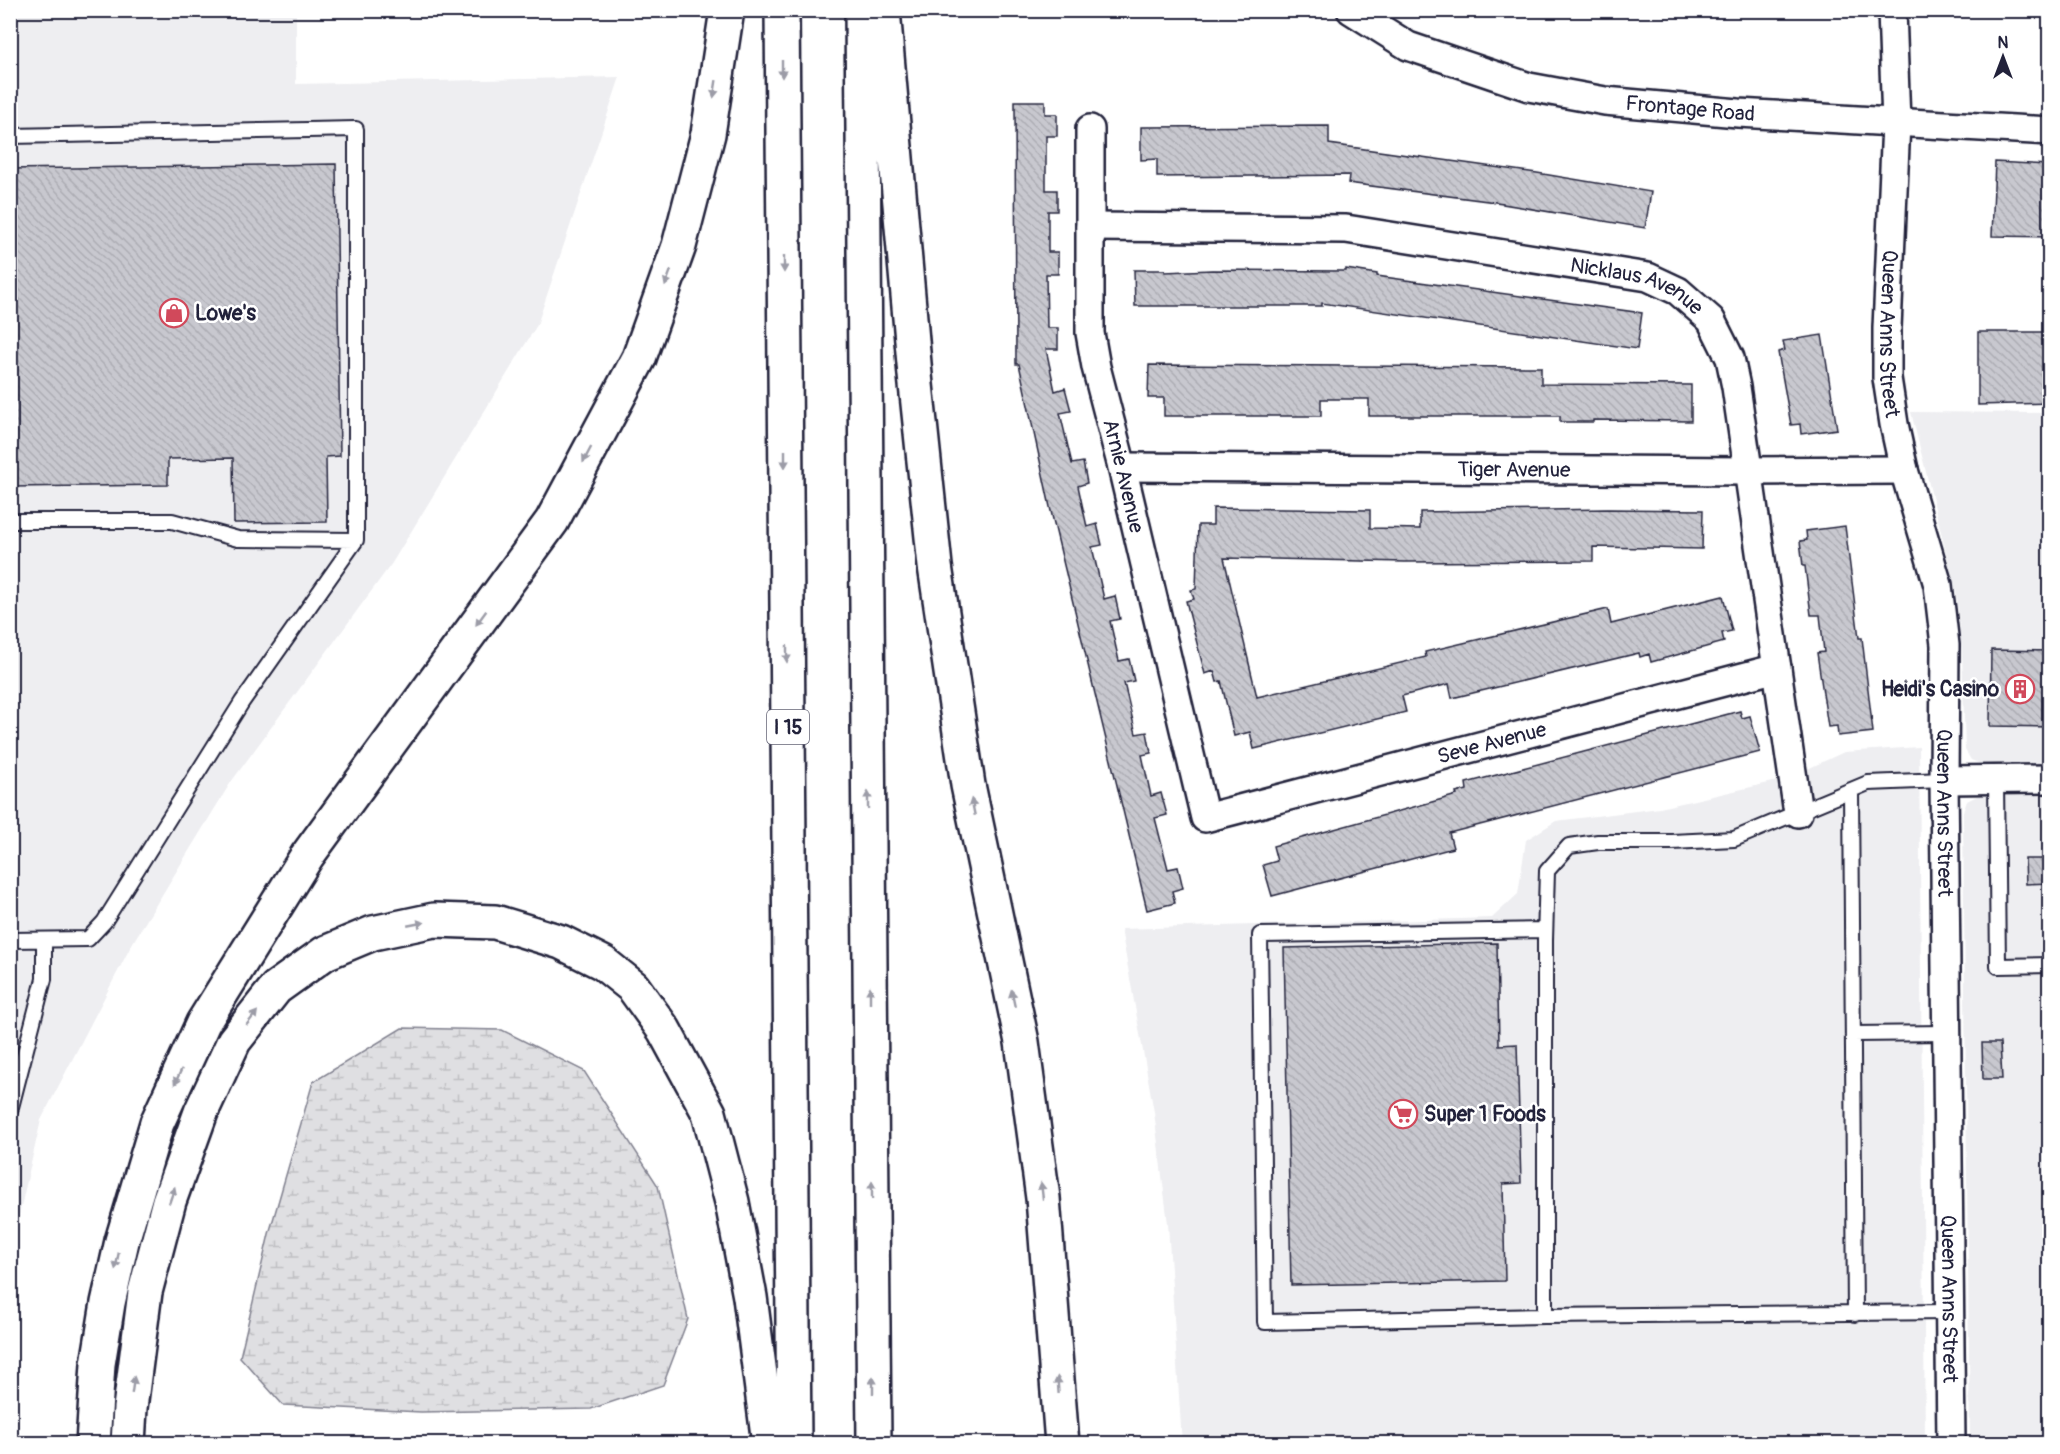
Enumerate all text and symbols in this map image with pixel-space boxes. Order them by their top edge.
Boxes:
north arrow [1973,27,2033,87]
text: N [1998,33,2009,53]
one-way arrow [777,59,787,78]
one-way arrow [710,80,719,99]
street label: Frontage Road [1624,89,1756,127]
street label: Queen Anns Street [1874,249,1906,420]
street label: Nicklaus Avenue [1569,251,1710,321]
one-way arrow [779,254,789,273]
one-way arrow [662,269,672,287]
shop icon: Lowe's [158,297,190,329]
place label: Lowe's [195,300,257,327]
street label: Arnie Avenue [1097,416,1151,536]
one-way arrow [582,447,592,464]
one-way arrow [780,449,790,468]
street label: Tiger Avenue [1457,456,1571,483]
one-way arrow [475,610,487,626]
one-way arrow [782,644,792,663]
building icon: Heidi's Casino [2004,673,2036,705]
place label: Heidi's Casino [1881,676,2000,703]
road number: I 15 [767,710,809,744]
street label: Seve Avenue [1434,715,1550,770]
street label: Queen Anns Street [1930,729,1959,898]
one-way arrow [863,791,873,810]
one-way arrow [968,798,977,817]
one-way arrow [407,919,426,928]
one-way arrow [865,986,875,1005]
one-way arrow [1008,988,1017,1007]
one-way arrow [246,1011,258,1026]
one-way arrow [174,1068,183,1085]
supermarket icon: Super 1 Foods [1387,1098,1419,1130]
place label: Super 1 Foods [1424,1101,1546,1128]
one-way arrow [867,1181,876,1200]
one-way arrow [1038,1181,1047,1200]
one-way arrow [167,1186,177,1204]
street label: Queen Anns Street [1935,1215,1964,1383]
one-way arrow [112,1252,121,1271]
one-way arrow [128,1376,137,1395]
one-way arrow [868,1376,878,1395]
one-way arrow [1054,1376,1063,1395]

